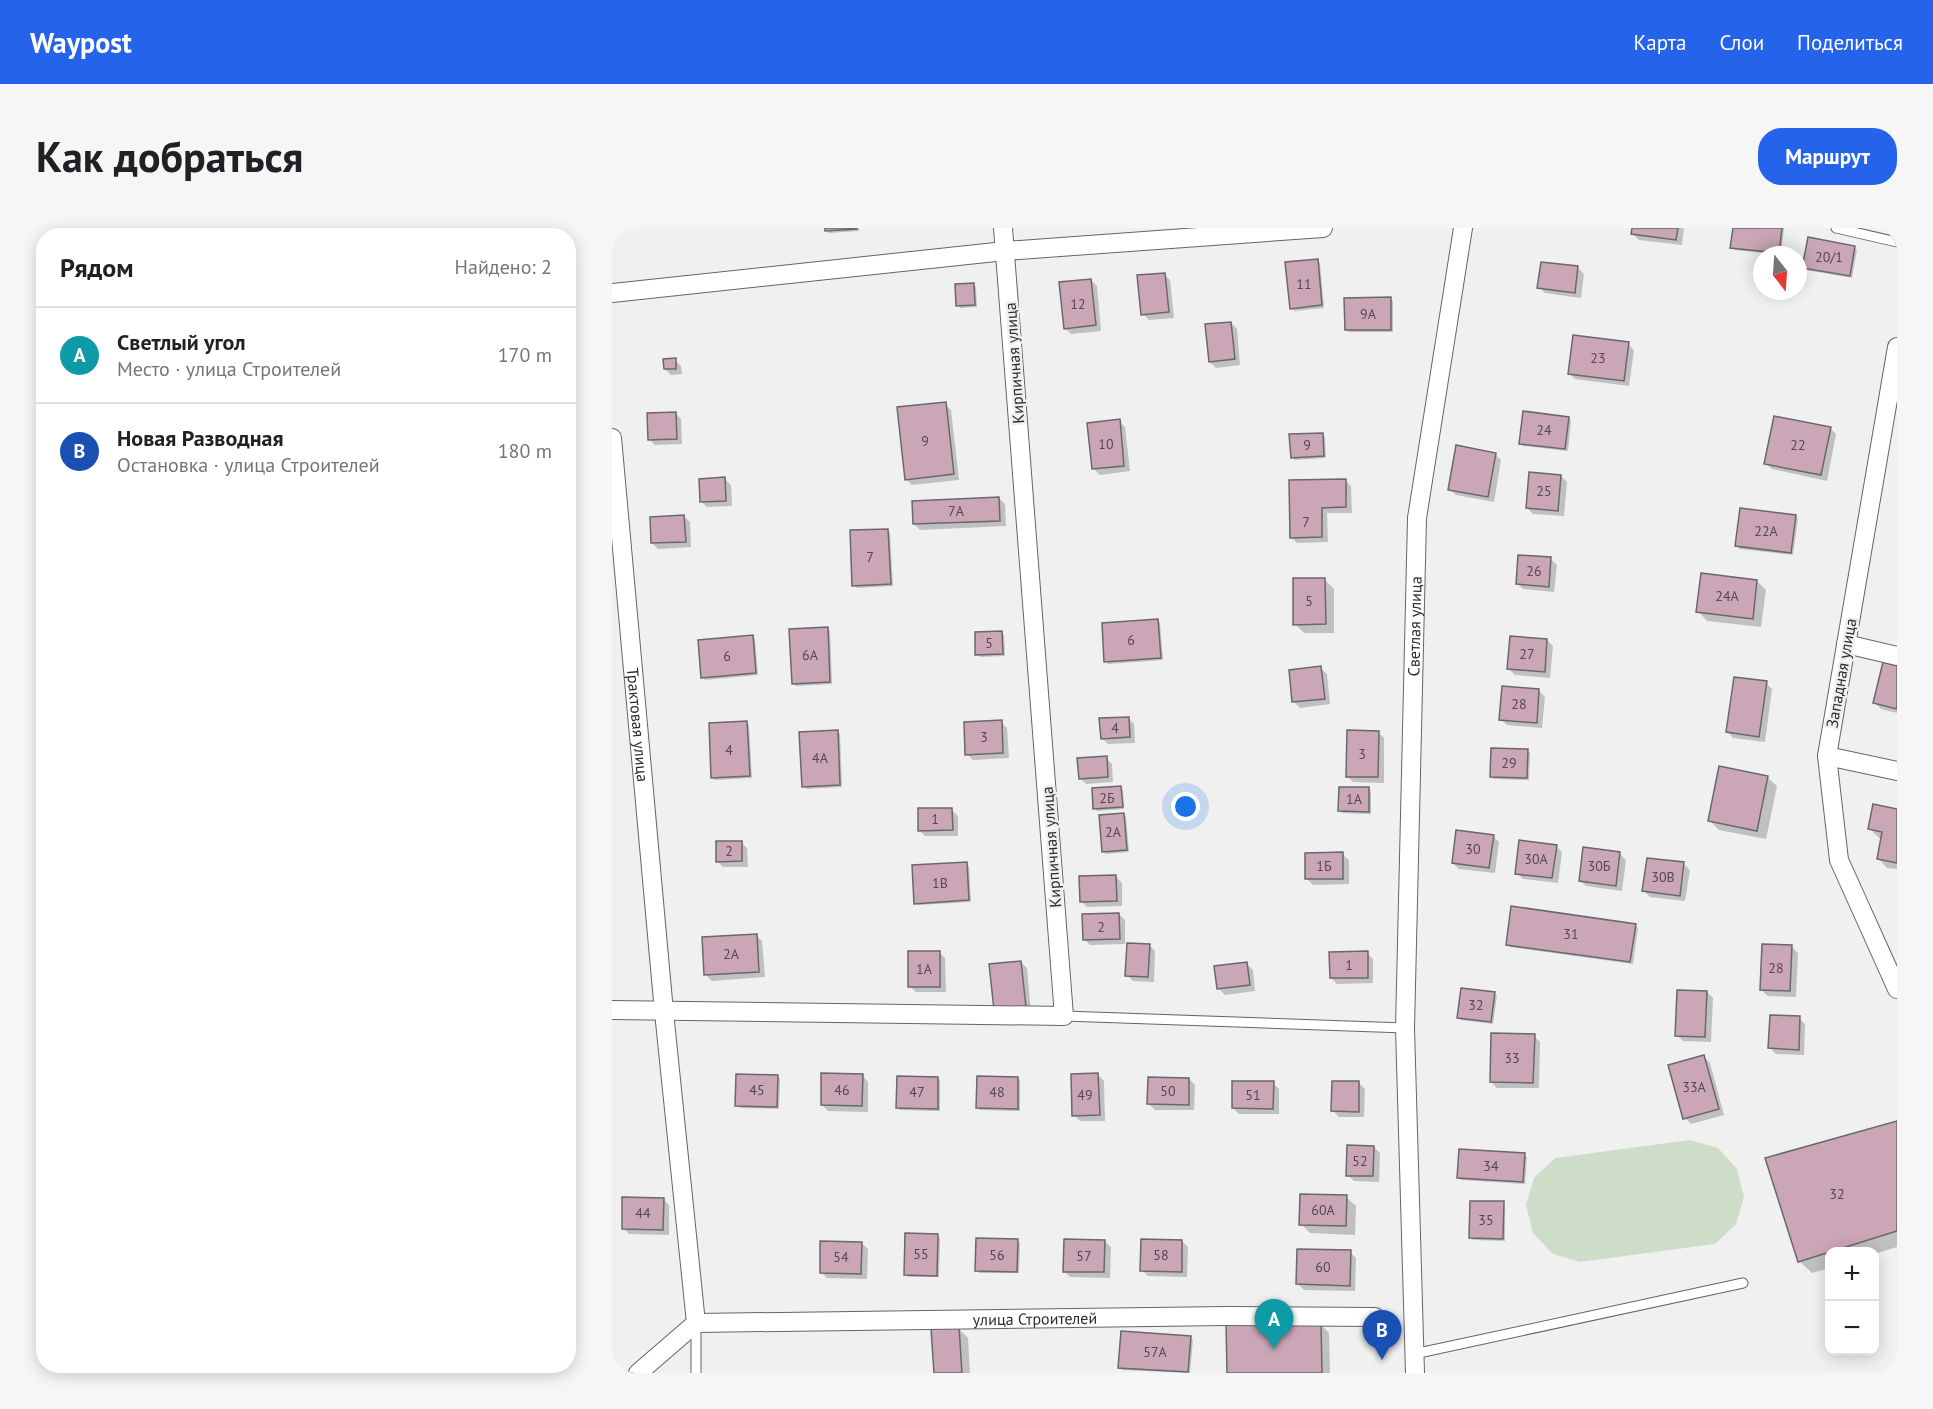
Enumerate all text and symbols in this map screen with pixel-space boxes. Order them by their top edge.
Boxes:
text: Waypost [30,24,132,61]
text: Карта [1633,29,1686,56]
text: Слои [1719,29,1764,56]
text: Поделиться [1797,29,1903,56]
button: Маршрут [1758,128,1897,185]
text: Как добраться [36,129,303,184]
north arrow [1753,246,1807,300]
house number: 20/1 [1815,248,1843,266]
text: Рядом [60,251,134,284]
text: Найдено: 2 [455,254,552,280]
house number: 11 [1296,275,1312,293]
house number: 12 [1070,295,1086,313]
street label: Кирпичная улица [1000,302,1028,424]
house number: 9А [1360,305,1377,323]
text: Светлый угол [117,328,246,356]
text: A [73,342,86,368]
text: 170 m [498,342,552,368]
house number: 23 [1590,349,1606,367]
text: Место · улица Строителей [117,356,341,382]
house number: 24 [1536,421,1552,439]
text: Новая Разводная [117,424,284,452]
house number: 9 [921,432,929,450]
house number: 10 [1098,435,1114,453]
house number: 9 [1303,436,1311,454]
house number: 22 [1790,436,1806,454]
text: B [74,438,85,464]
text: 180 m [498,438,552,464]
text: Остановка · улица Строителей [117,452,380,478]
house number: 25 [1536,482,1552,500]
house number: 7А [948,502,965,520]
house number: 7 [1302,513,1310,531]
house number: 22А [1754,522,1779,540]
house number: 7 [866,548,874,566]
house number: 26 [1526,562,1542,580]
street label: Светлая улица [1403,576,1426,676]
house number: 24А [1715,587,1740,605]
house number: 5 [1305,592,1313,610]
street label: Западная улица [1822,617,1860,729]
house number: 6 [1127,631,1135,649]
house number: 5 [985,634,993,652]
house number: 27 [1519,645,1535,663]
house number: 6А [802,646,819,664]
house number: 6 [723,647,731,665]
street label: Трактовая улица [623,667,653,783]
house number: 28 [1511,695,1527,713]
house number: 4 [1111,719,1119,737]
house number: 3 [980,728,988,746]
house number: 4 [725,741,733,759]
house number: 3 [1358,745,1366,763]
house number: 4А [812,749,829,767]
house number: 29 [1501,754,1517,772]
street label: Кирпичная улица [1037,786,1065,908]
house number: 2Б [1099,789,1115,807]
house number: 1А [1346,790,1363,808]
your location [1171,792,1200,821]
house number: 1 [931,810,939,828]
house number: 2А [1105,823,1122,841]
house number: 30 [1465,840,1481,858]
house number: 2 [725,842,733,860]
house number: 30А [1524,850,1549,868]
house number: 1Б [1316,857,1332,875]
house number: 30Б [1588,857,1611,875]
house number: 30В [1651,868,1675,886]
house number: 1В [932,874,948,892]
house number: 2 [1097,918,1105,936]
house number: 31 [1563,925,1579,943]
house number: 2А [723,945,740,963]
house number: 1 [1345,956,1353,974]
house number: 28 [1768,959,1784,977]
house number: 1А [916,960,933,978]
house number: 32 [1468,996,1484,1014]
house number: 33 [1504,1049,1520,1067]
house number: 33А [1682,1078,1707,1096]
house number: 45 [749,1081,765,1099]
house number: 46 [834,1081,850,1099]
house number: 50 [1160,1082,1176,1100]
house number: 47 [909,1083,925,1101]
house number: 48 [989,1083,1005,1101]
house number: 49 [1077,1086,1093,1104]
house number: 51 [1245,1086,1261,1104]
house number: 52 [1352,1152,1368,1170]
house number: 34 [1483,1157,1499,1175]
house number: 32 [1829,1185,1845,1203]
house number: 60А [1311,1201,1336,1219]
house number: 44 [635,1204,651,1222]
house number: 35 [1478,1211,1494,1229]
house number: 55 [913,1245,929,1263]
house number: 56 [989,1246,1005,1264]
house number: 58 [1153,1246,1169,1264]
house number: 57 [1076,1247,1092,1265]
map controls [1825,1247,1879,1355]
button: + [1825,1247,1879,1301]
house number: 54 [833,1248,849,1266]
house number: 60 [1315,1258,1331,1276]
pin: A [1254,1300,1294,1349]
button: − [1825,1301,1879,1355]
street label: улица Строителей [973,1308,1097,1329]
pin: B [1362,1310,1402,1360]
house number: 57А [1143,1343,1168,1361]

